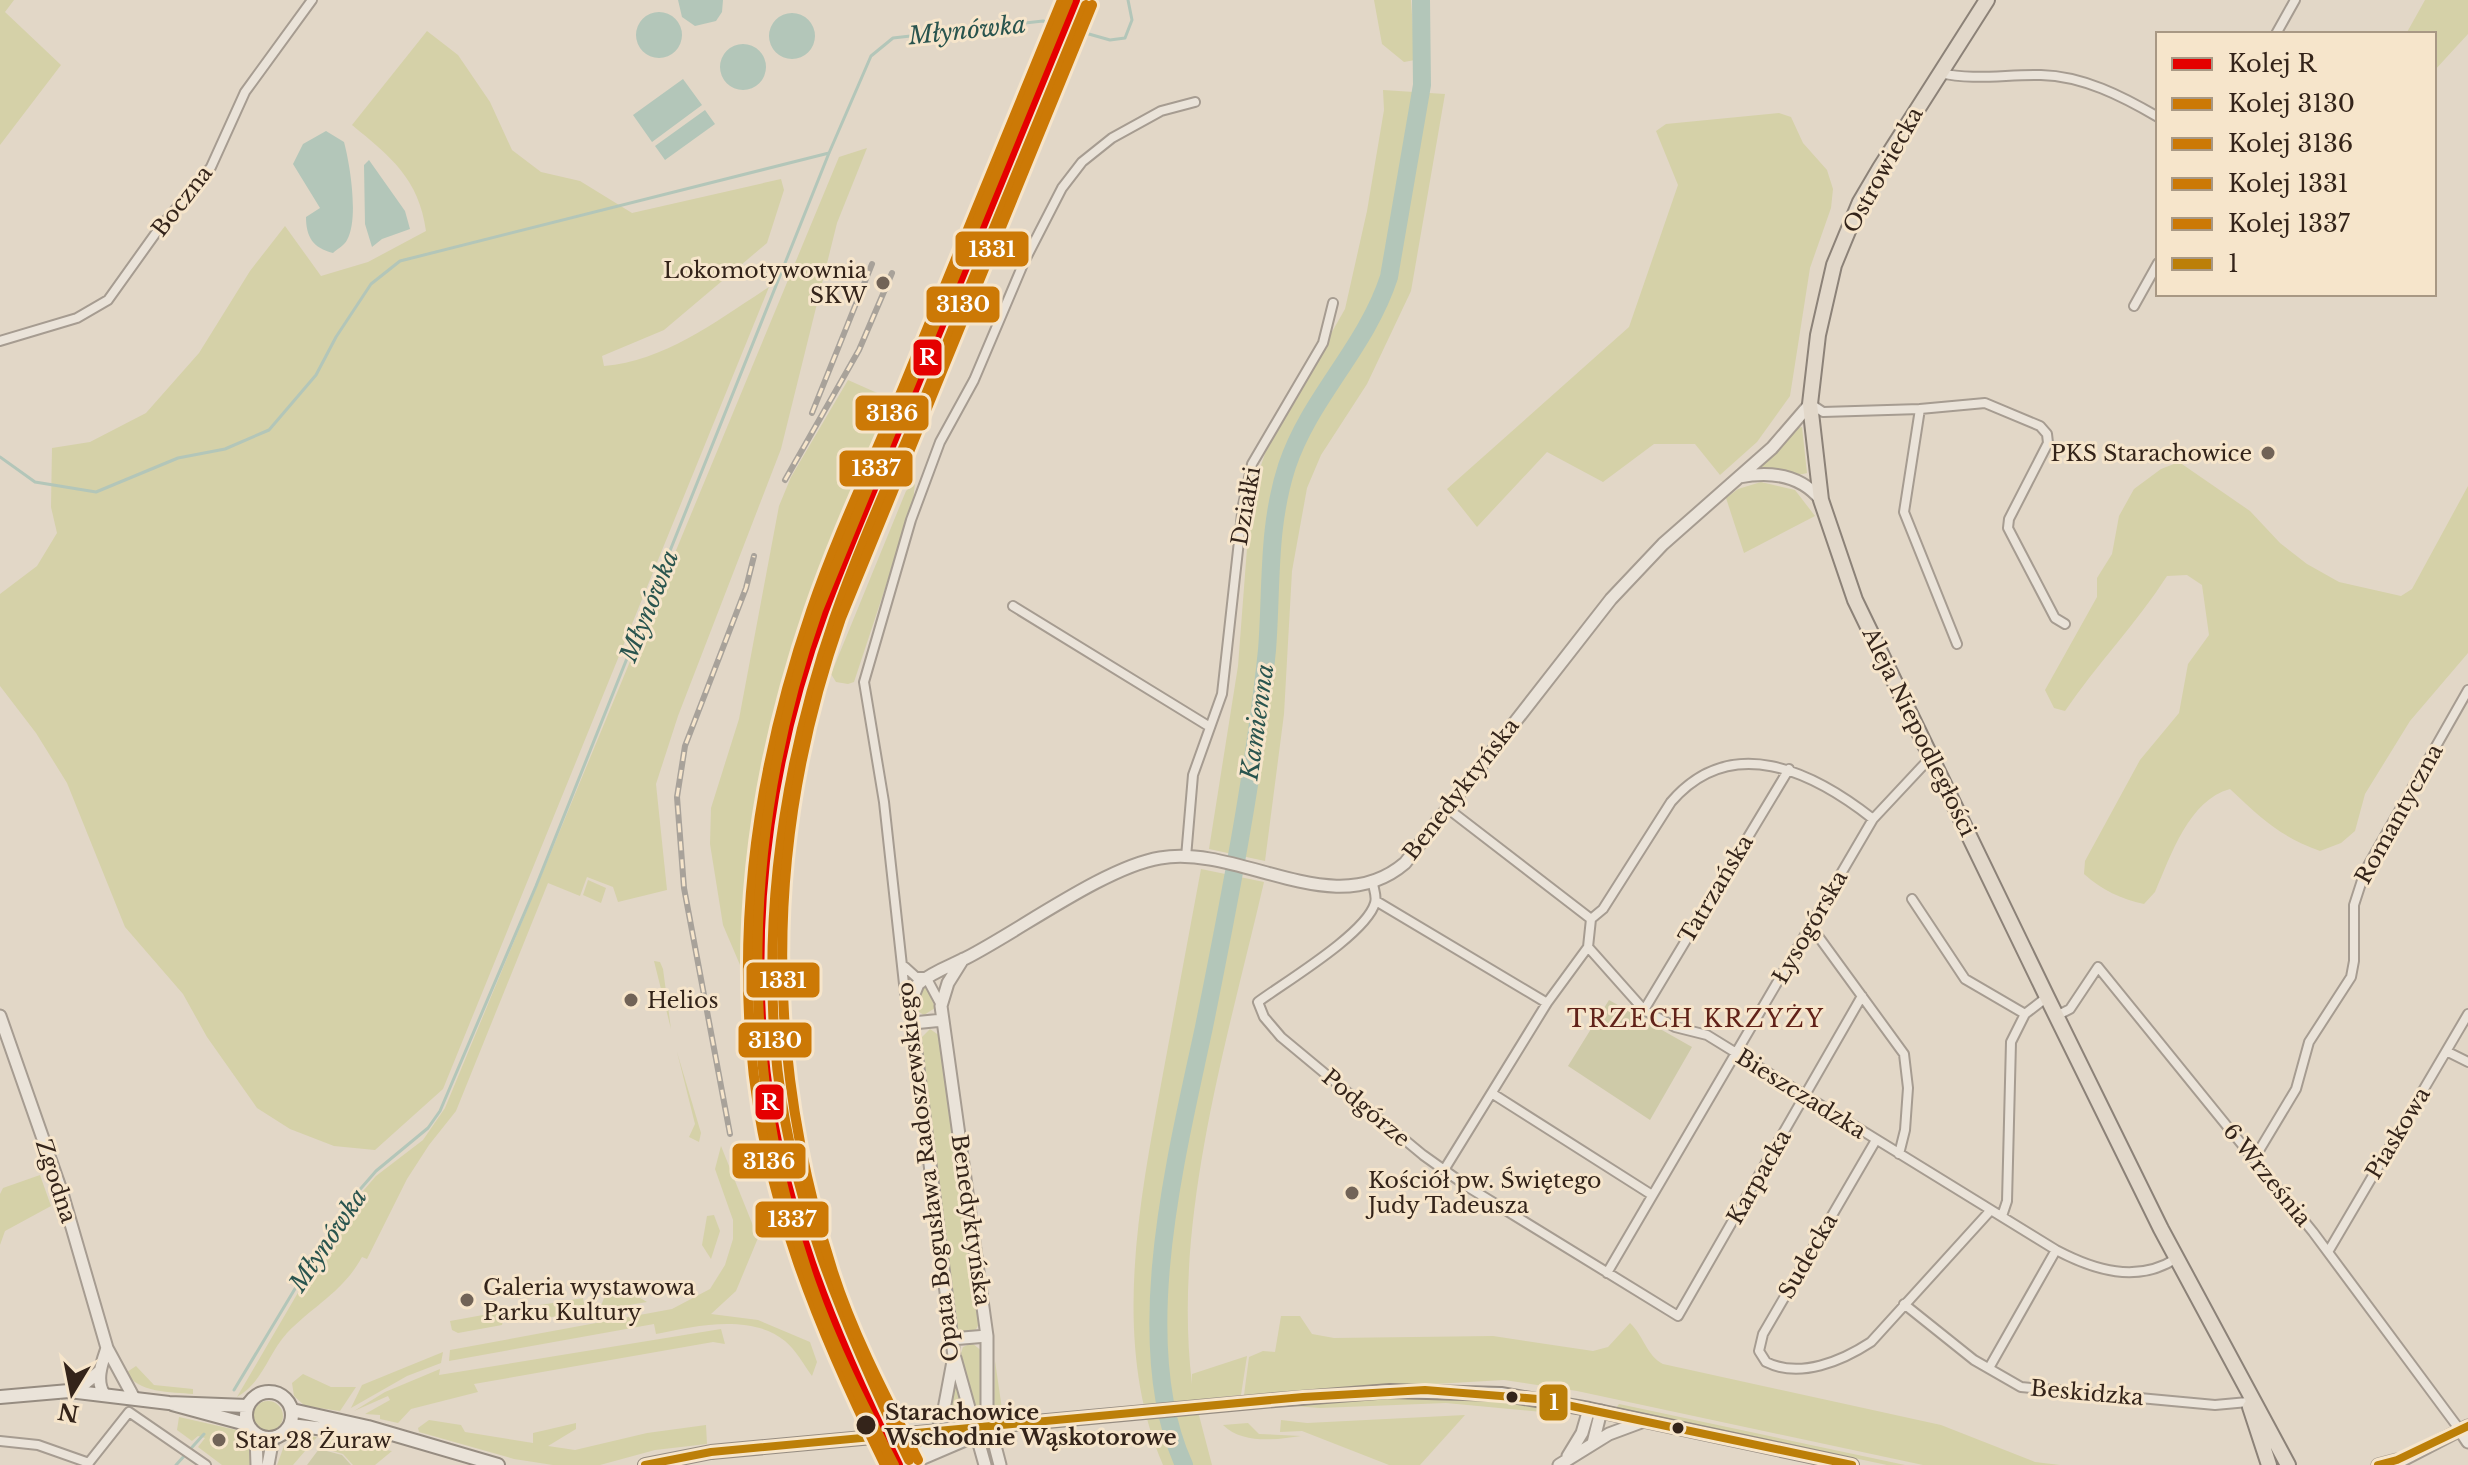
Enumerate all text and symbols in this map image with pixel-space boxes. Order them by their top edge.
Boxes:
water label: Młynówka [906,9,1027,51]
legend [2156,32,2436,296]
text: Kolej R [2228,49,2317,78]
text: Kolej 3130 [2228,89,2355,118]
street label: Ostrowiecka [1837,102,1929,238]
text: Kolej 3136 [2228,129,2353,158]
street label: Boczna [146,159,219,242]
text: Kolej 1331 [2228,169,2348,198]
text: Kolej 1337 [2228,209,2351,238]
line badge: 1331 [954,230,1030,268]
text: 1331 [968,236,1016,263]
text: 1 [2228,249,2239,278]
place label: Lokomotywownia SKW [663,257,868,309]
marker: Lokomotywownia SKW [874,274,892,292]
line badge: 3130 [925,285,1001,324]
text: 3130 [936,291,990,318]
line badge: R [912,338,943,377]
text: R [919,344,938,371]
line badge: 3136 [854,394,930,432]
text: 3136 [866,400,918,427]
place label: PKS Starachowice [2050,440,2252,467]
marker: PKS Starachowice [2259,444,2277,462]
line badge: 1337 [838,449,914,488]
text: 1337 [852,455,901,482]
street label: Działki [1226,464,1266,547]
water label: Młynówka [613,546,685,667]
street label: Aleja Niepodległości [1856,622,1982,841]
water label: Kamienna [1234,662,1279,783]
street label: Benedyktyńska [1397,712,1525,865]
street label: Romantyczna [2349,739,2449,889]
street label: Tatrzańska [1673,829,1759,948]
street label: Łysogórska [1767,865,1854,988]
line badge: 1331 [745,961,821,999]
text: 1331 [759,967,807,994]
street label: Opata Bogusława Radoszewskiego [891,981,965,1363]
place label: Helios [647,987,718,1014]
marker: Helios [622,991,640,1009]
district label: TRZECH KRZYŻY [1567,1004,1825,1033]
line badge: 3130 [737,1021,813,1059]
text: 3130 [748,1027,802,1054]
street label: Bieszczadzka [1731,1043,1872,1145]
street label: Podgórze [1317,1063,1415,1153]
street label: Piaskowa [2360,1082,2436,1184]
line badge: R [754,1083,785,1121]
text: R [761,1089,780,1116]
street label: 6 Września [2217,1118,2317,1232]
street label: Karpacka [1721,1124,1797,1229]
street label: Benedyktyńska [946,1133,996,1308]
street label: Zgodna [30,1136,82,1227]
line badge: 3136 [731,1142,807,1180]
text: 3136 [743,1148,795,1175]
place label: Kościół pw. Świętego Judy Tadeusza [1365,1166,1601,1219]
water label: Młynówka [282,1183,373,1298]
marker: Kościół pw. Świętego Judy Tadeusza [1343,1184,1361,1202]
line badge: 1337 [754,1200,830,1239]
text: 1337 [768,1206,817,1233]
street label: Sudecka [1773,1208,1844,1303]
place label: Galeria wystawowa Parku Kultury [483,1274,696,1326]
marker: Galeria wystawowa Parku Kultury [458,1291,476,1309]
north arrow [32,1353,112,1433]
street label: Beskidzka [2029,1375,2145,1411]
line badge: 1 [1538,1383,1569,1422]
unlabelled marker [1504,1389,1520,1405]
text: 1 [1549,1389,1559,1416]
text: N [56,1397,81,1427]
place label: Starachowice Wschodnie Wąskotorowe [884,1399,1177,1451]
marker: Starachowice Wschodnie Wąskotorowe [854,1413,878,1437]
unlabelled marker [1670,1420,1686,1436]
place label: Star 28 Żuraw [235,1426,392,1454]
marker: Star 28 Żuraw [210,1431,228,1449]

